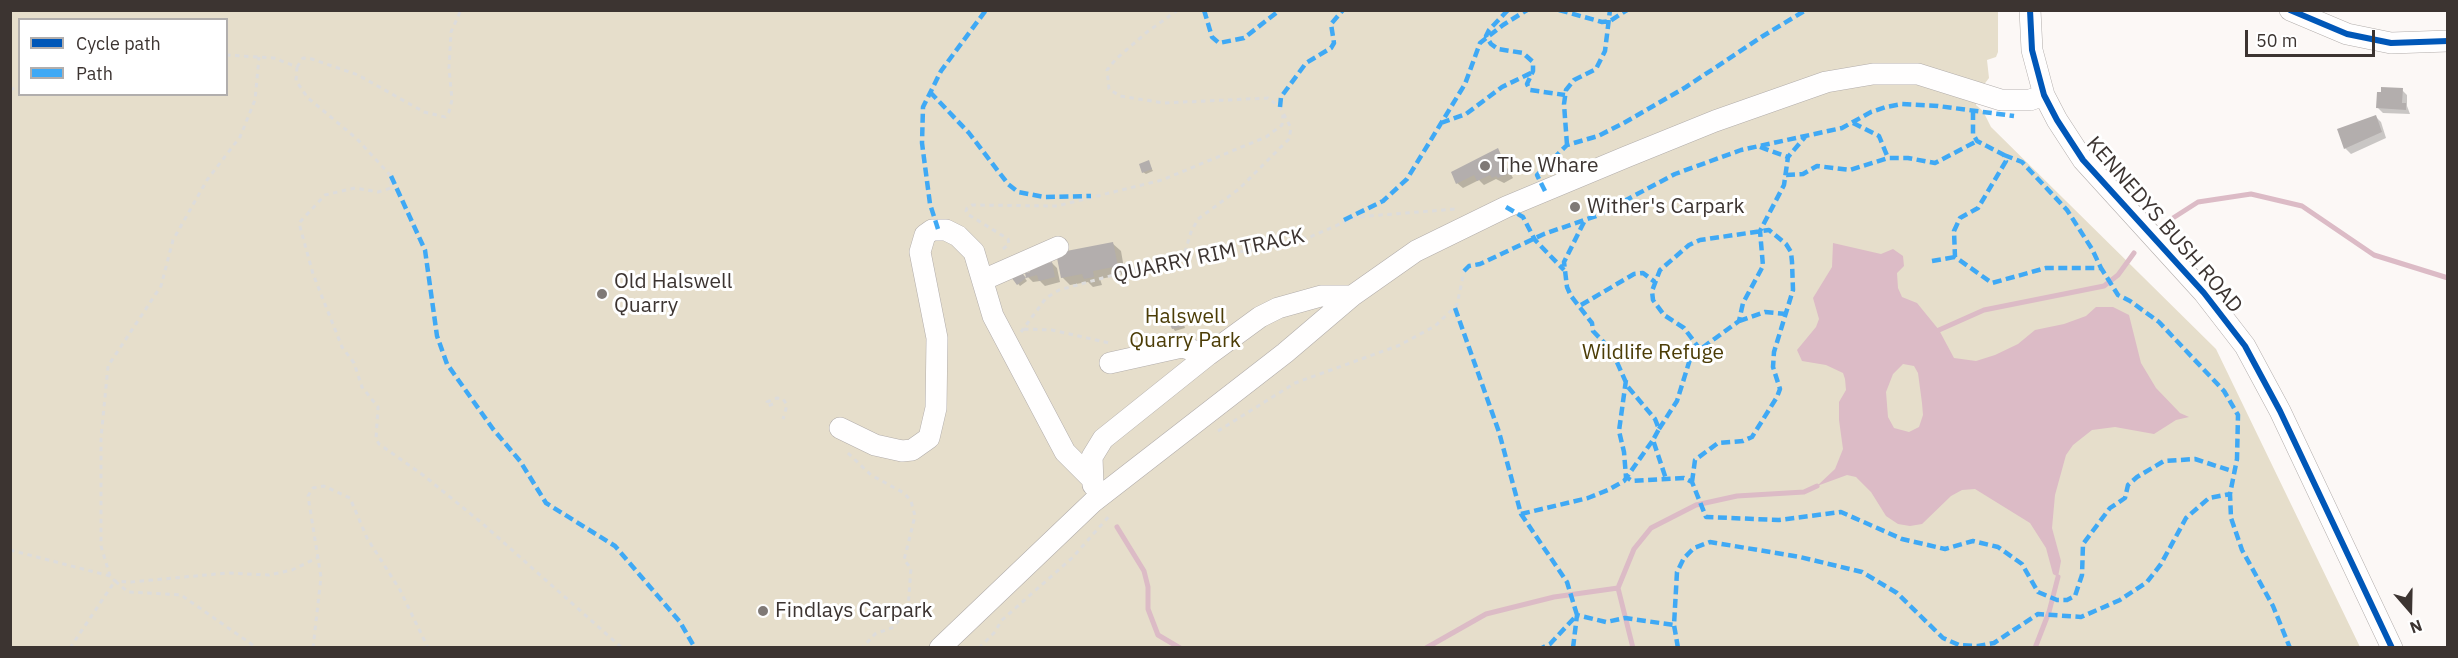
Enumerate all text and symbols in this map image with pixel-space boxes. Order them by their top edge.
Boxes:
legend [18,18,228,96]
scale bar [2248,18,2378,56]
text: 50 m [2256,29,2298,52]
text: Cycle path [76,32,161,55]
text: Path [76,62,113,85]
street label: KENNEDYS BUSH ROAD [2081,132,2247,318]
place label: The Whare [1497,153,1598,179]
marker: The Whare [1478,159,1492,173]
place label: Wither's Carpark [1587,194,1745,220]
marker: Wither's Carpark [1568,200,1582,214]
street label: QUARRY RIM TRACK [1111,223,1307,289]
place label: Old Halswell Quarry [614,269,732,319]
marker: Old Halswell Quarry [595,287,609,301]
park label: Halswell Quarry Park [1129,304,1241,354]
park label: Wildlife Refuge [1582,340,1724,366]
north arrow [2380,580,2440,640]
place label: Findlays Carpark [775,598,933,624]
marker: Findlays Carpark [756,604,770,618]
text: N [2407,616,2425,638]

